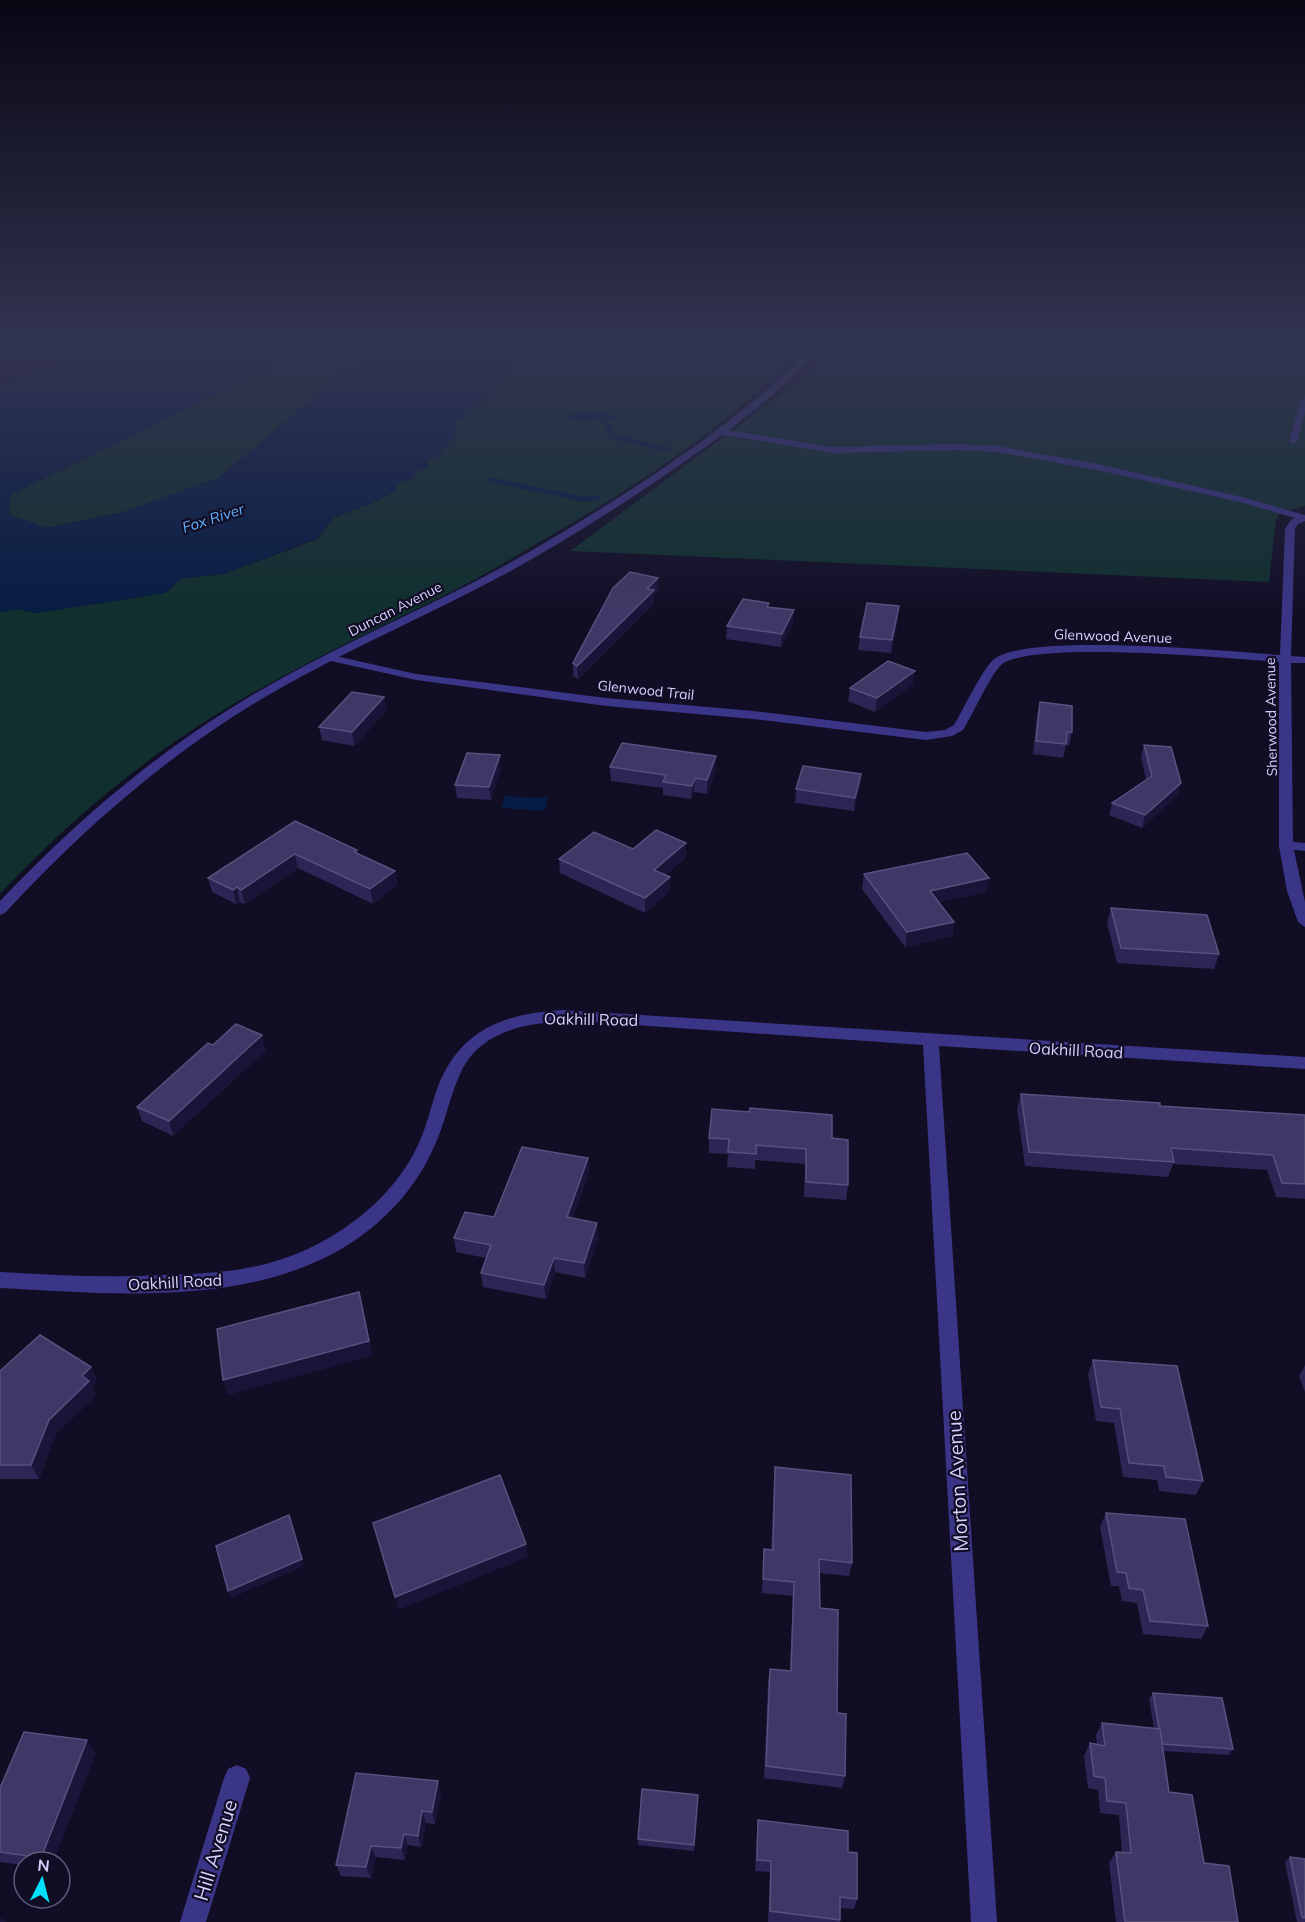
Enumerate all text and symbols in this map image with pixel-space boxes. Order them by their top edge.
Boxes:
water label: Fox River [180,499,247,537]
street label: Duncan Avenue [345,578,445,640]
street label: Glenwood Avenue [1054,625,1172,647]
street label: Sherwood Avenue [1261,657,1281,777]
street label: Glenwood Trail [597,676,695,704]
street label: Oakhill Road [544,1008,638,1030]
street label: Oakhill Road [1028,1038,1124,1062]
street label: Oakhill Road [127,1270,223,1294]
street label: Morton Avenue [941,1410,973,1552]
street label: Hill Avenue [188,1796,242,1904]
north arrow [12,1850,72,1910]
text: N [37,1855,51,1876]

